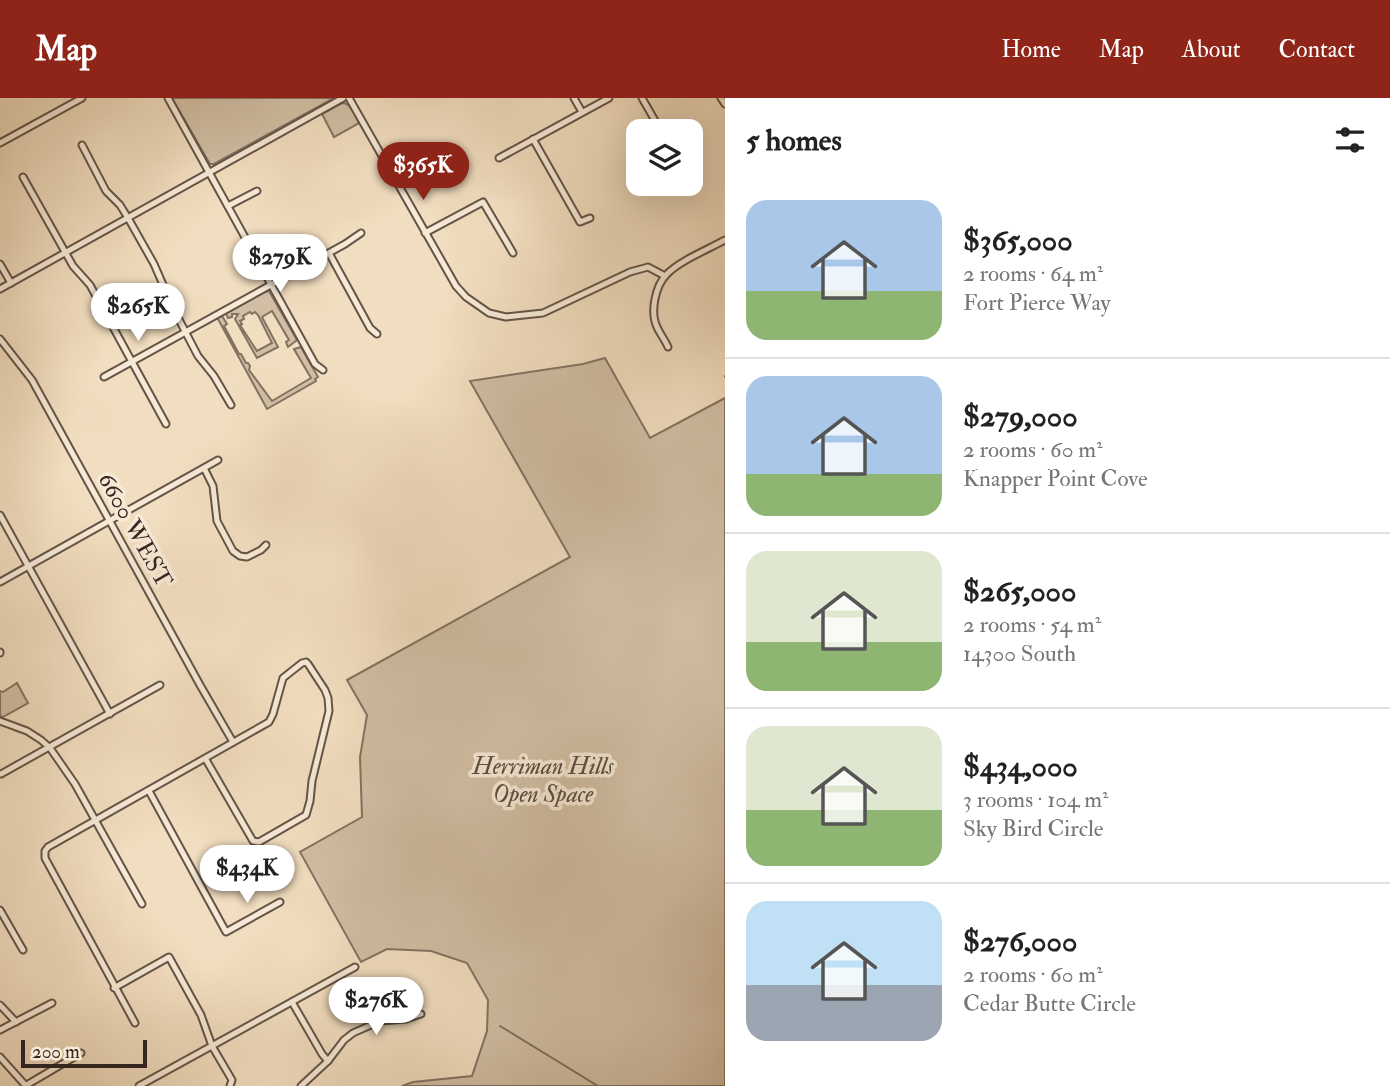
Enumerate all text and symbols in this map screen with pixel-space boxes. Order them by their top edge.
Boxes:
text: Map [35,29,97,70]
text: Home [1001,34,1061,65]
text: Map [1099,34,1144,65]
text: About [1182,34,1241,65]
text: Contact [1279,34,1355,65]
map controls [626,119,703,196]
button: layers [626,119,703,196]
icon: filters [1331,121,1369,159]
text: 5 homes [746,122,842,159]
pin: $365K [374,142,472,202]
text: $365K [393,150,453,179]
text: $365,000 [963,222,1073,259]
icon: home [802,228,886,312]
pin: $279K [231,234,329,294]
text: $279K [248,242,312,271]
text: 2 rooms · 64 m² [963,259,1103,288]
pin: $265K [89,284,187,343]
text: Fort Pierce Way [963,288,1111,317]
text: $265K [107,291,169,320]
text: $279,000 [963,398,1078,435]
icon: home [802,404,886,488]
text: 2 rooms · 60 m² [963,435,1103,464]
text: Knapper Point Cove [963,464,1148,493]
street label: 6600 WEST [91,467,179,593]
text: $265,000 [963,573,1076,610]
icon: home [802,579,886,663]
text: 2 rooms · 54 m² [963,610,1101,639]
text: 14300 South [963,639,1076,668]
text: $434,000 [963,748,1078,785]
park label: Herriman Hills Open Space [472,751,614,810]
icon: home [802,754,886,838]
text: 3 rooms · 104 m² [963,785,1109,814]
text: Sky Bird Circle [963,814,1103,843]
pin: $434K [198,846,296,905]
text: $434K [216,853,278,882]
text: $276,000 [963,923,1077,960]
icon: home [802,929,886,1013]
text: 2 rooms · 60 m² [963,960,1103,989]
pin: $276K [327,978,425,1037]
text: $276K [345,985,407,1014]
text: Cedar Butte Circle [963,989,1136,1018]
scale bar [21,1037,147,1069]
text: 200 m [32,1040,80,1064]

